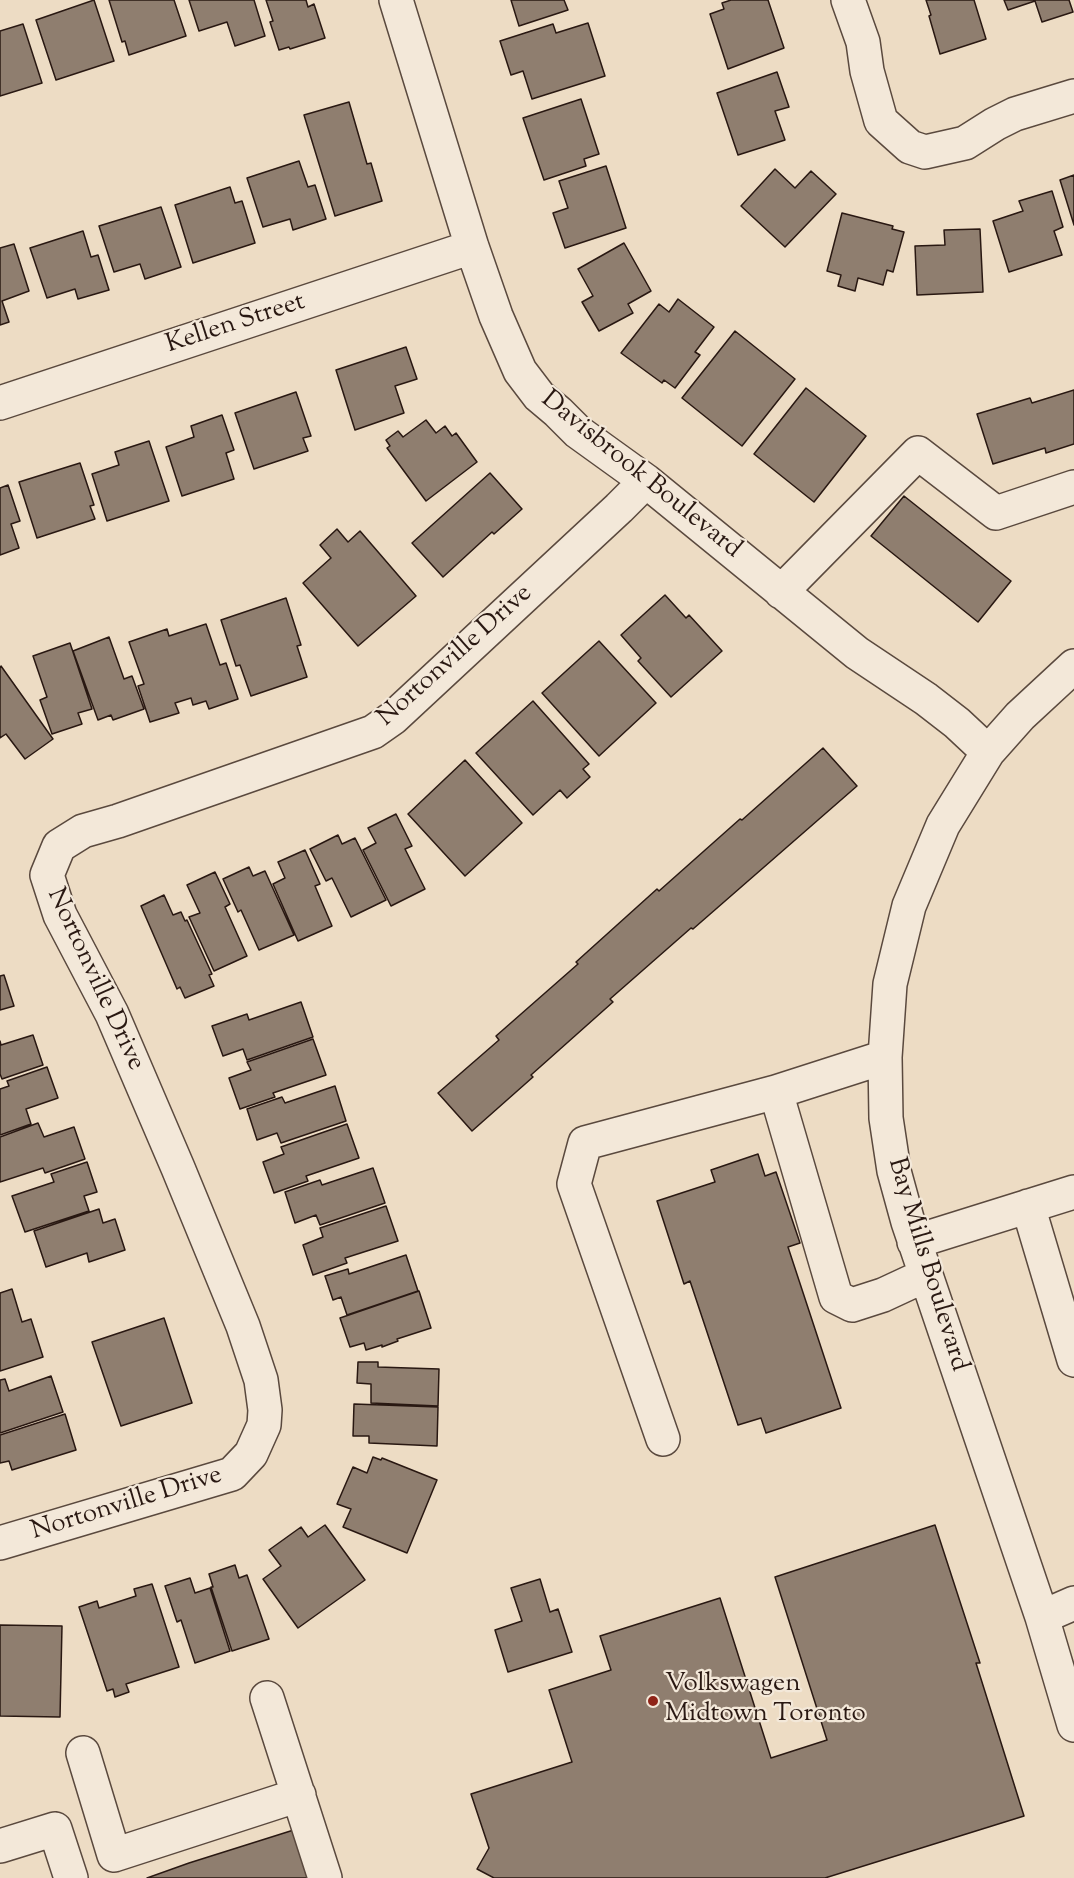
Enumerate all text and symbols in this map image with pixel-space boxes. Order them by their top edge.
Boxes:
street label: Kellen Street [163,288,309,362]
street label: Davisbrook Boulevard [533,385,747,567]
street label: Nortonville Drive [372,579,540,735]
street label: Nortonville Drive [38,884,150,1076]
street label: Bay Mills Boulevard [879,1154,973,1376]
street label: Nortonville Drive [28,1461,226,1549]
place label: Volkswagen Midtown Toronto [665,1670,866,1732]
marker: Volkswagen Midtown Toronto [646,1694,660,1708]

